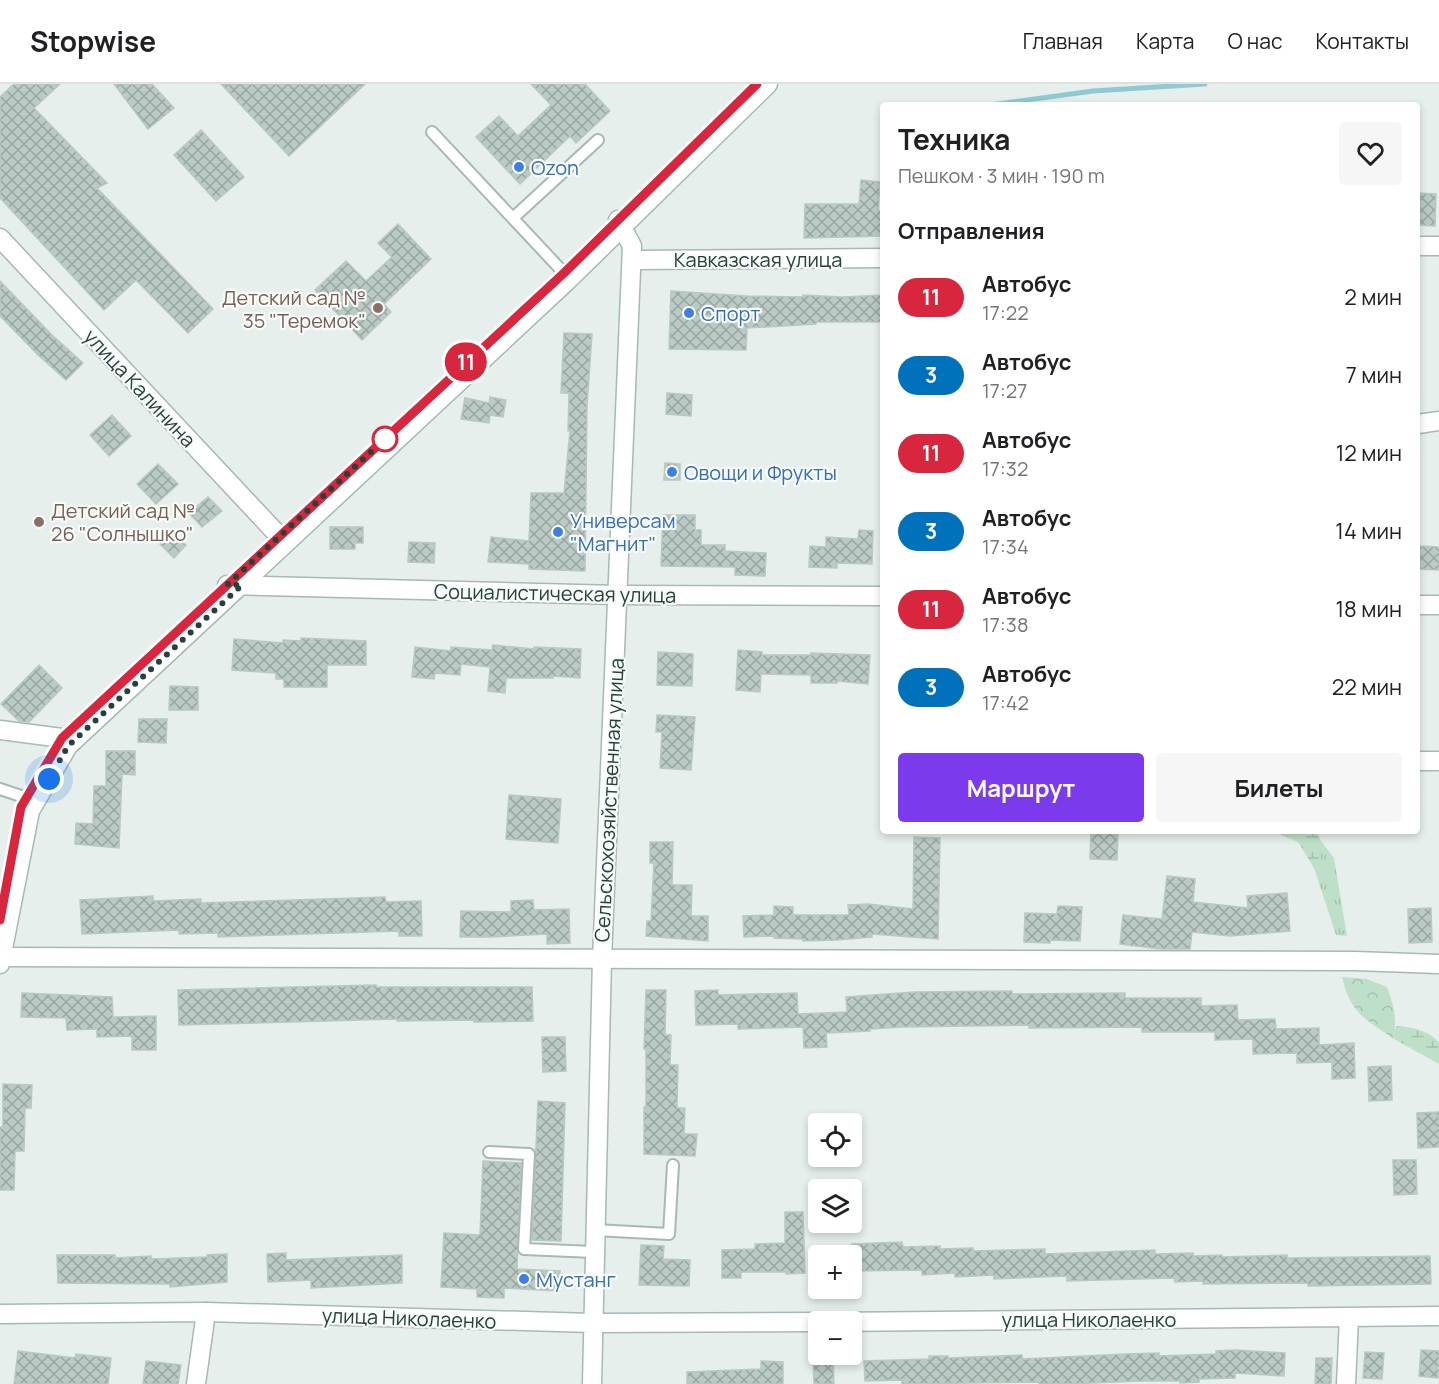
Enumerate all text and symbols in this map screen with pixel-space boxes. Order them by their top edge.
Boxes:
text: Stopwise [30,22,156,60]
text: Главная [1023,27,1103,55]
text: Карта [1136,27,1194,55]
text: О нас [1227,27,1283,55]
text: Контакты [1316,27,1409,55]
text: Техника [898,120,1010,158]
button: heart [1339,122,1402,185]
place label: Ozon [531,154,579,181]
marker: Ozon [512,160,526,174]
text: Пешком · 3 мин · 190 m [898,162,1105,189]
text: Отправления [898,216,1045,246]
street label: Кавказская улица [674,246,842,273]
text: Автобус [982,269,1071,299]
text: 2 мин [1344,282,1402,312]
text: 11 [922,283,940,311]
place label: Детский сад № 35 "Теремок" [222,284,366,334]
text: 17:22 [982,299,1029,326]
place label: Спорт [701,300,761,327]
marker: Детский сад № 35 "Теремок" [371,301,385,315]
marker: Спорт [682,306,696,320]
street label: улица Калинина [78,323,202,453]
line badge: 11 [439,342,493,382]
text: Автобус [982,347,1071,377]
text: 11 [457,348,475,376]
text: 7 мин [1346,360,1402,390]
text: 3 [925,361,937,389]
text: 17:27 [982,377,1027,404]
text: Автобус [982,425,1071,455]
unlabelled marker [372,426,398,452]
text: 12 мин [1336,438,1402,468]
text: 11 [922,439,940,467]
text: 17:32 [982,455,1028,482]
place label: Овощи и Фрукты [684,459,837,486]
marker: Овощи и Фрукты [665,465,679,479]
place label: Детский сад № 26 "Солнышко" [51,497,195,547]
text: Автобус [982,503,1071,533]
place label: Универсам "Магнит" [570,507,676,557]
marker: Детский сад № 26 "Солнышко" [32,515,46,529]
text: 14 мин [1335,516,1402,546]
text: 3 [925,517,937,545]
marker: Универсам "Магнит" [551,525,565,539]
text: 17:34 [982,533,1029,560]
street label: Социалистическая улица [434,577,676,609]
text: Автобус [982,581,1071,611]
text: 18 мин [1336,594,1402,624]
text: 11 [922,595,940,623]
text: 17:38 [982,611,1029,638]
street label: Сельскохозяйственная улица [588,657,630,943]
text: Автобус [982,659,1071,689]
text: 22 мин [1332,672,1402,702]
text: 3 [925,673,937,701]
text: 17:42 [982,689,1029,716]
button: Маршрут [898,753,1144,822]
button: Билеты [1156,753,1402,822]
your location [34,764,64,794]
map controls [808,1113,862,1365]
button: locate [808,1113,862,1167]
button: layers [808,1179,862,1233]
button: + [808,1245,862,1299]
place label: Мустанг [536,1266,616,1293]
marker: Мустанг [517,1272,531,1286]
street label: улица Николаенко [321,1301,497,1335]
street label: улица Николаенко [1002,1306,1177,1333]
button: − [808,1311,862,1365]

